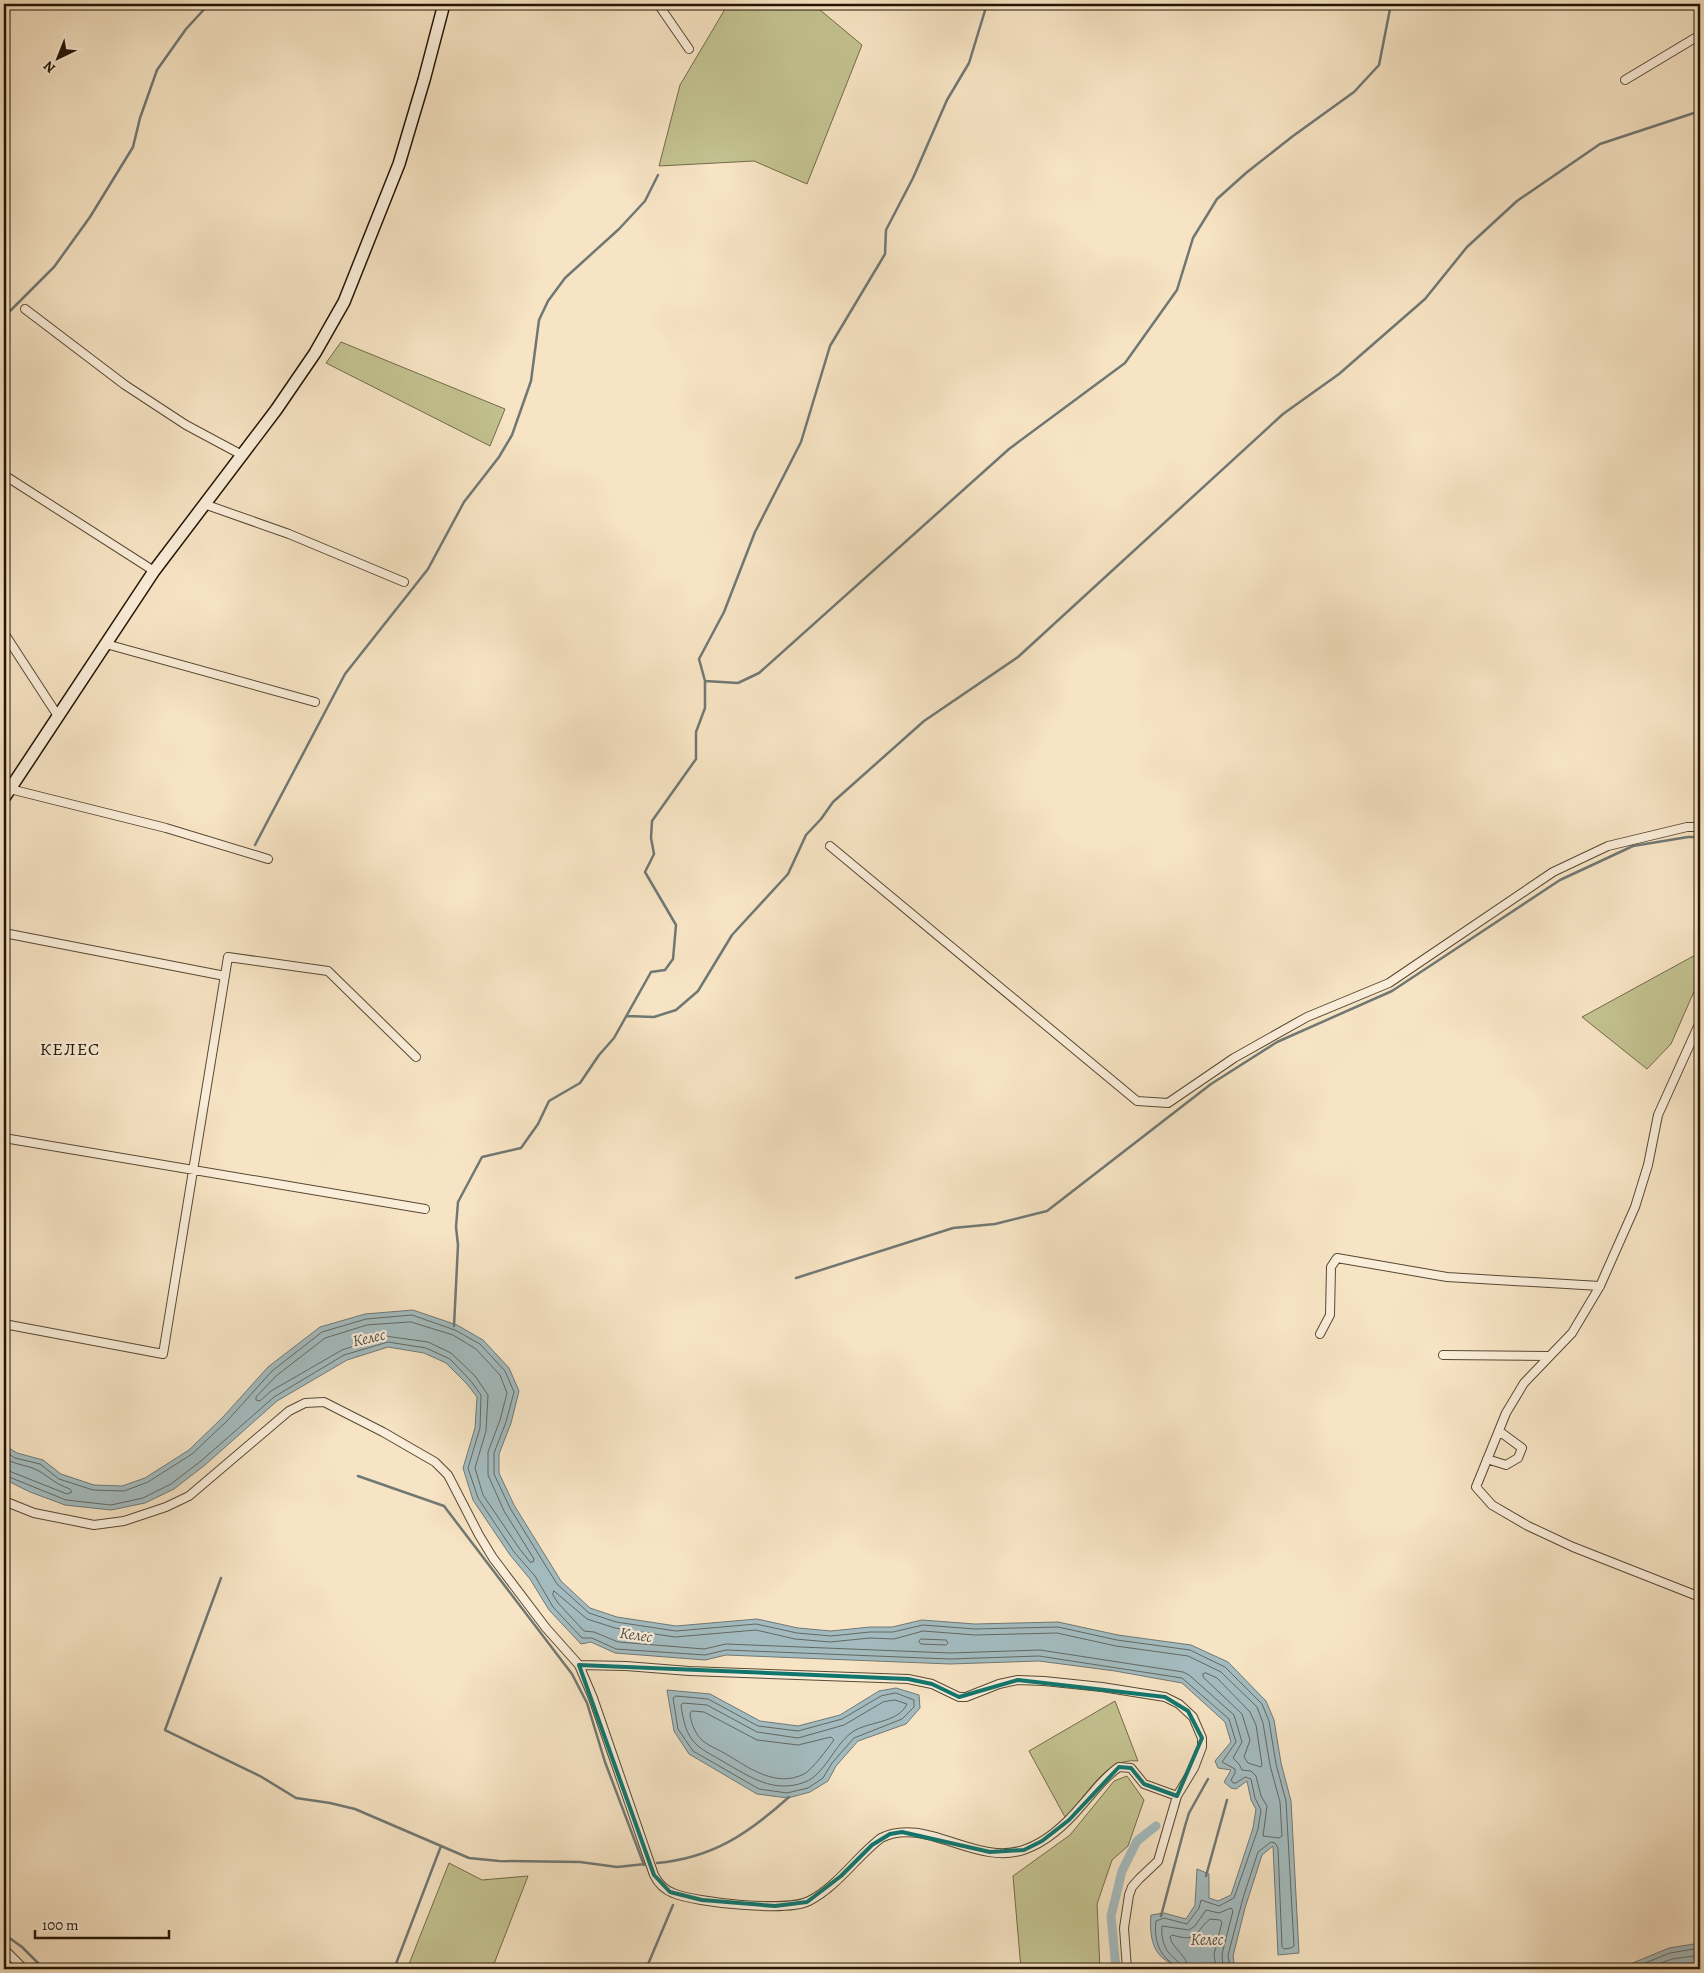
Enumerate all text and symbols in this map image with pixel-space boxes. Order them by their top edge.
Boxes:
north arrow [32,32,82,82]
text: N [39,57,60,78]
district label: КЕЛЕС [40,1037,100,1061]
water label: Келес [350,1324,388,1352]
water label: Келес [618,1622,654,1648]
scale bar [35,1908,169,1940]
text: 100 m [42,1915,79,1935]
water label: Келес [1191,1929,1224,1951]

